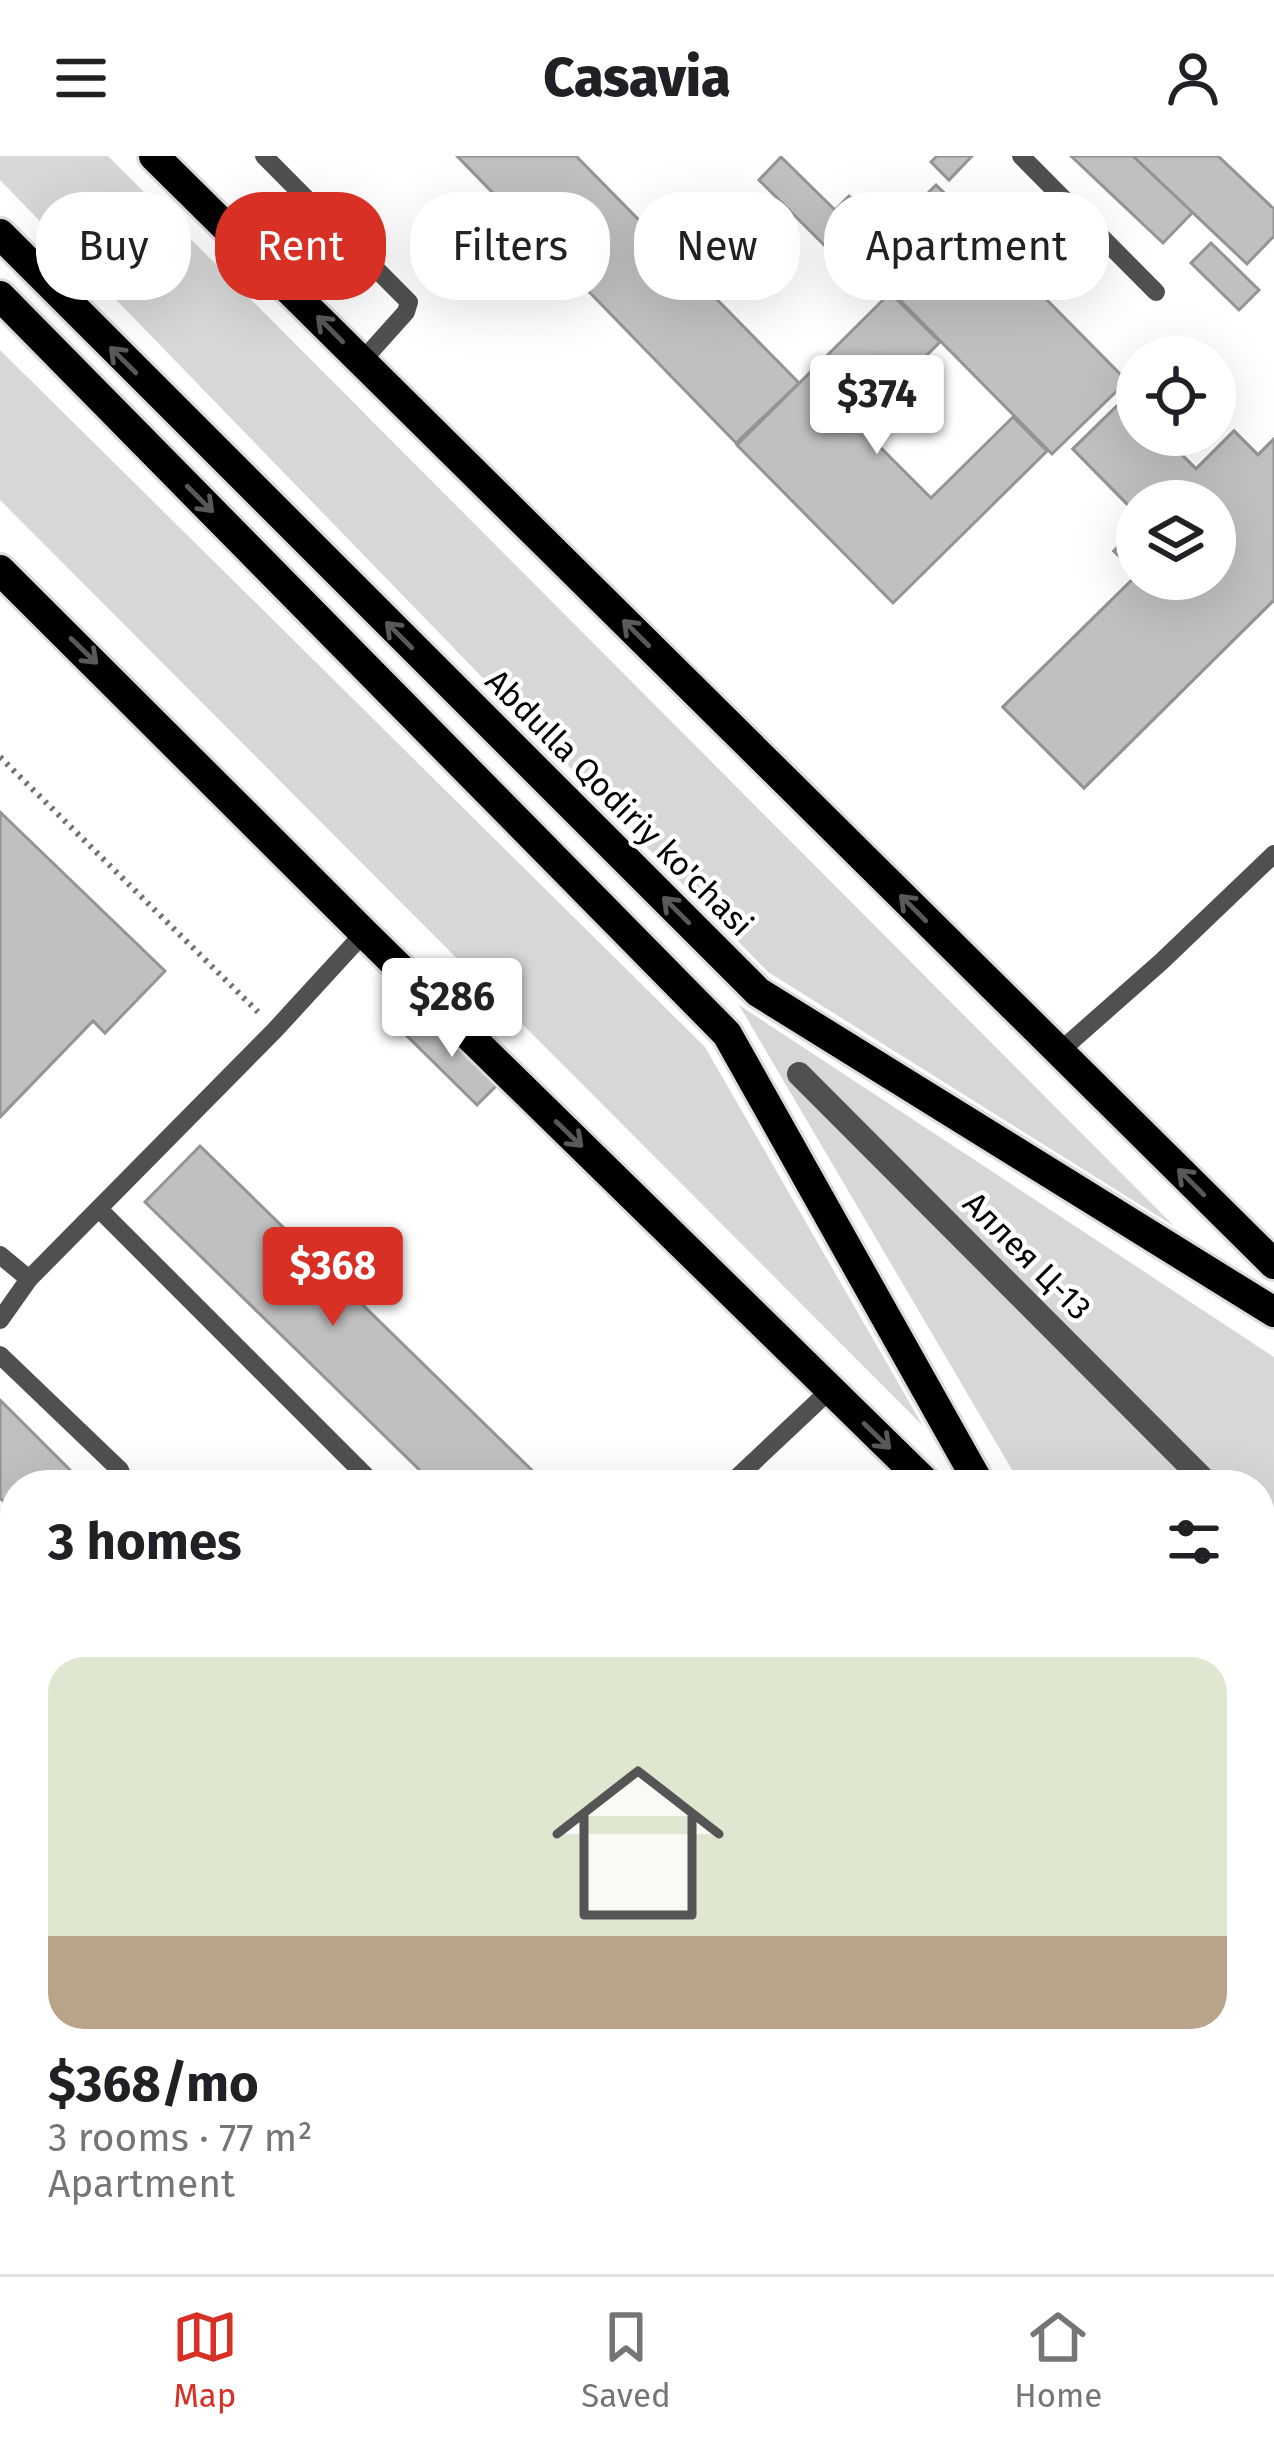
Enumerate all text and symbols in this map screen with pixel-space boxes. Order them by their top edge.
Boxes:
icon: menu [48,45,114,111]
icon: person [1160,45,1226,111]
text: Casavia [543,46,731,110]
chip: Buy [36,192,191,300]
chip: Rent [215,192,386,300]
chip: Filters [410,192,610,300]
chip: New [634,192,800,300]
chip: Apartment [824,192,1109,300]
one-way arrow [316,315,345,344]
map controls [1116,336,1236,600]
button: locate [1116,336,1236,456]
one-way arrow [109,346,138,375]
pin: $374 [806,355,948,457]
text: $374 [837,371,917,417]
button: layers [1116,480,1236,600]
one-way arrow [185,484,214,513]
one-way arrow [622,619,652,649]
one-way arrow [385,621,414,650]
one-way arrow [69,636,98,665]
street label: Abdulla Qodiriy ko'chasi [477,661,761,945]
one-way arrow [899,894,928,923]
one-way arrow [662,896,690,925]
pin: $286 [381,958,523,1060]
text: $286 [409,974,495,1020]
one-way arrow [554,1119,583,1147]
one-way arrow [1177,1169,1206,1197]
street label: Аллея Ц-13 [955,1184,1099,1328]
pin: $368 [262,1227,404,1329]
text: $368 [290,1243,376,1289]
one-way arrow [862,1421,891,1450]
icon: filters [1161,1509,1227,1575]
text: 3 homes [48,1511,242,1573]
icon: home [530,1735,746,1951]
text: $368/mo [48,2053,259,2115]
text: 3 rooms · 77 m² [48,2115,313,2161]
text: Apartment [48,2161,235,2207]
tab: Map [172,2304,238,2416]
tab: Saved [581,2304,671,2416]
tab: Home [1014,2304,1102,2416]

